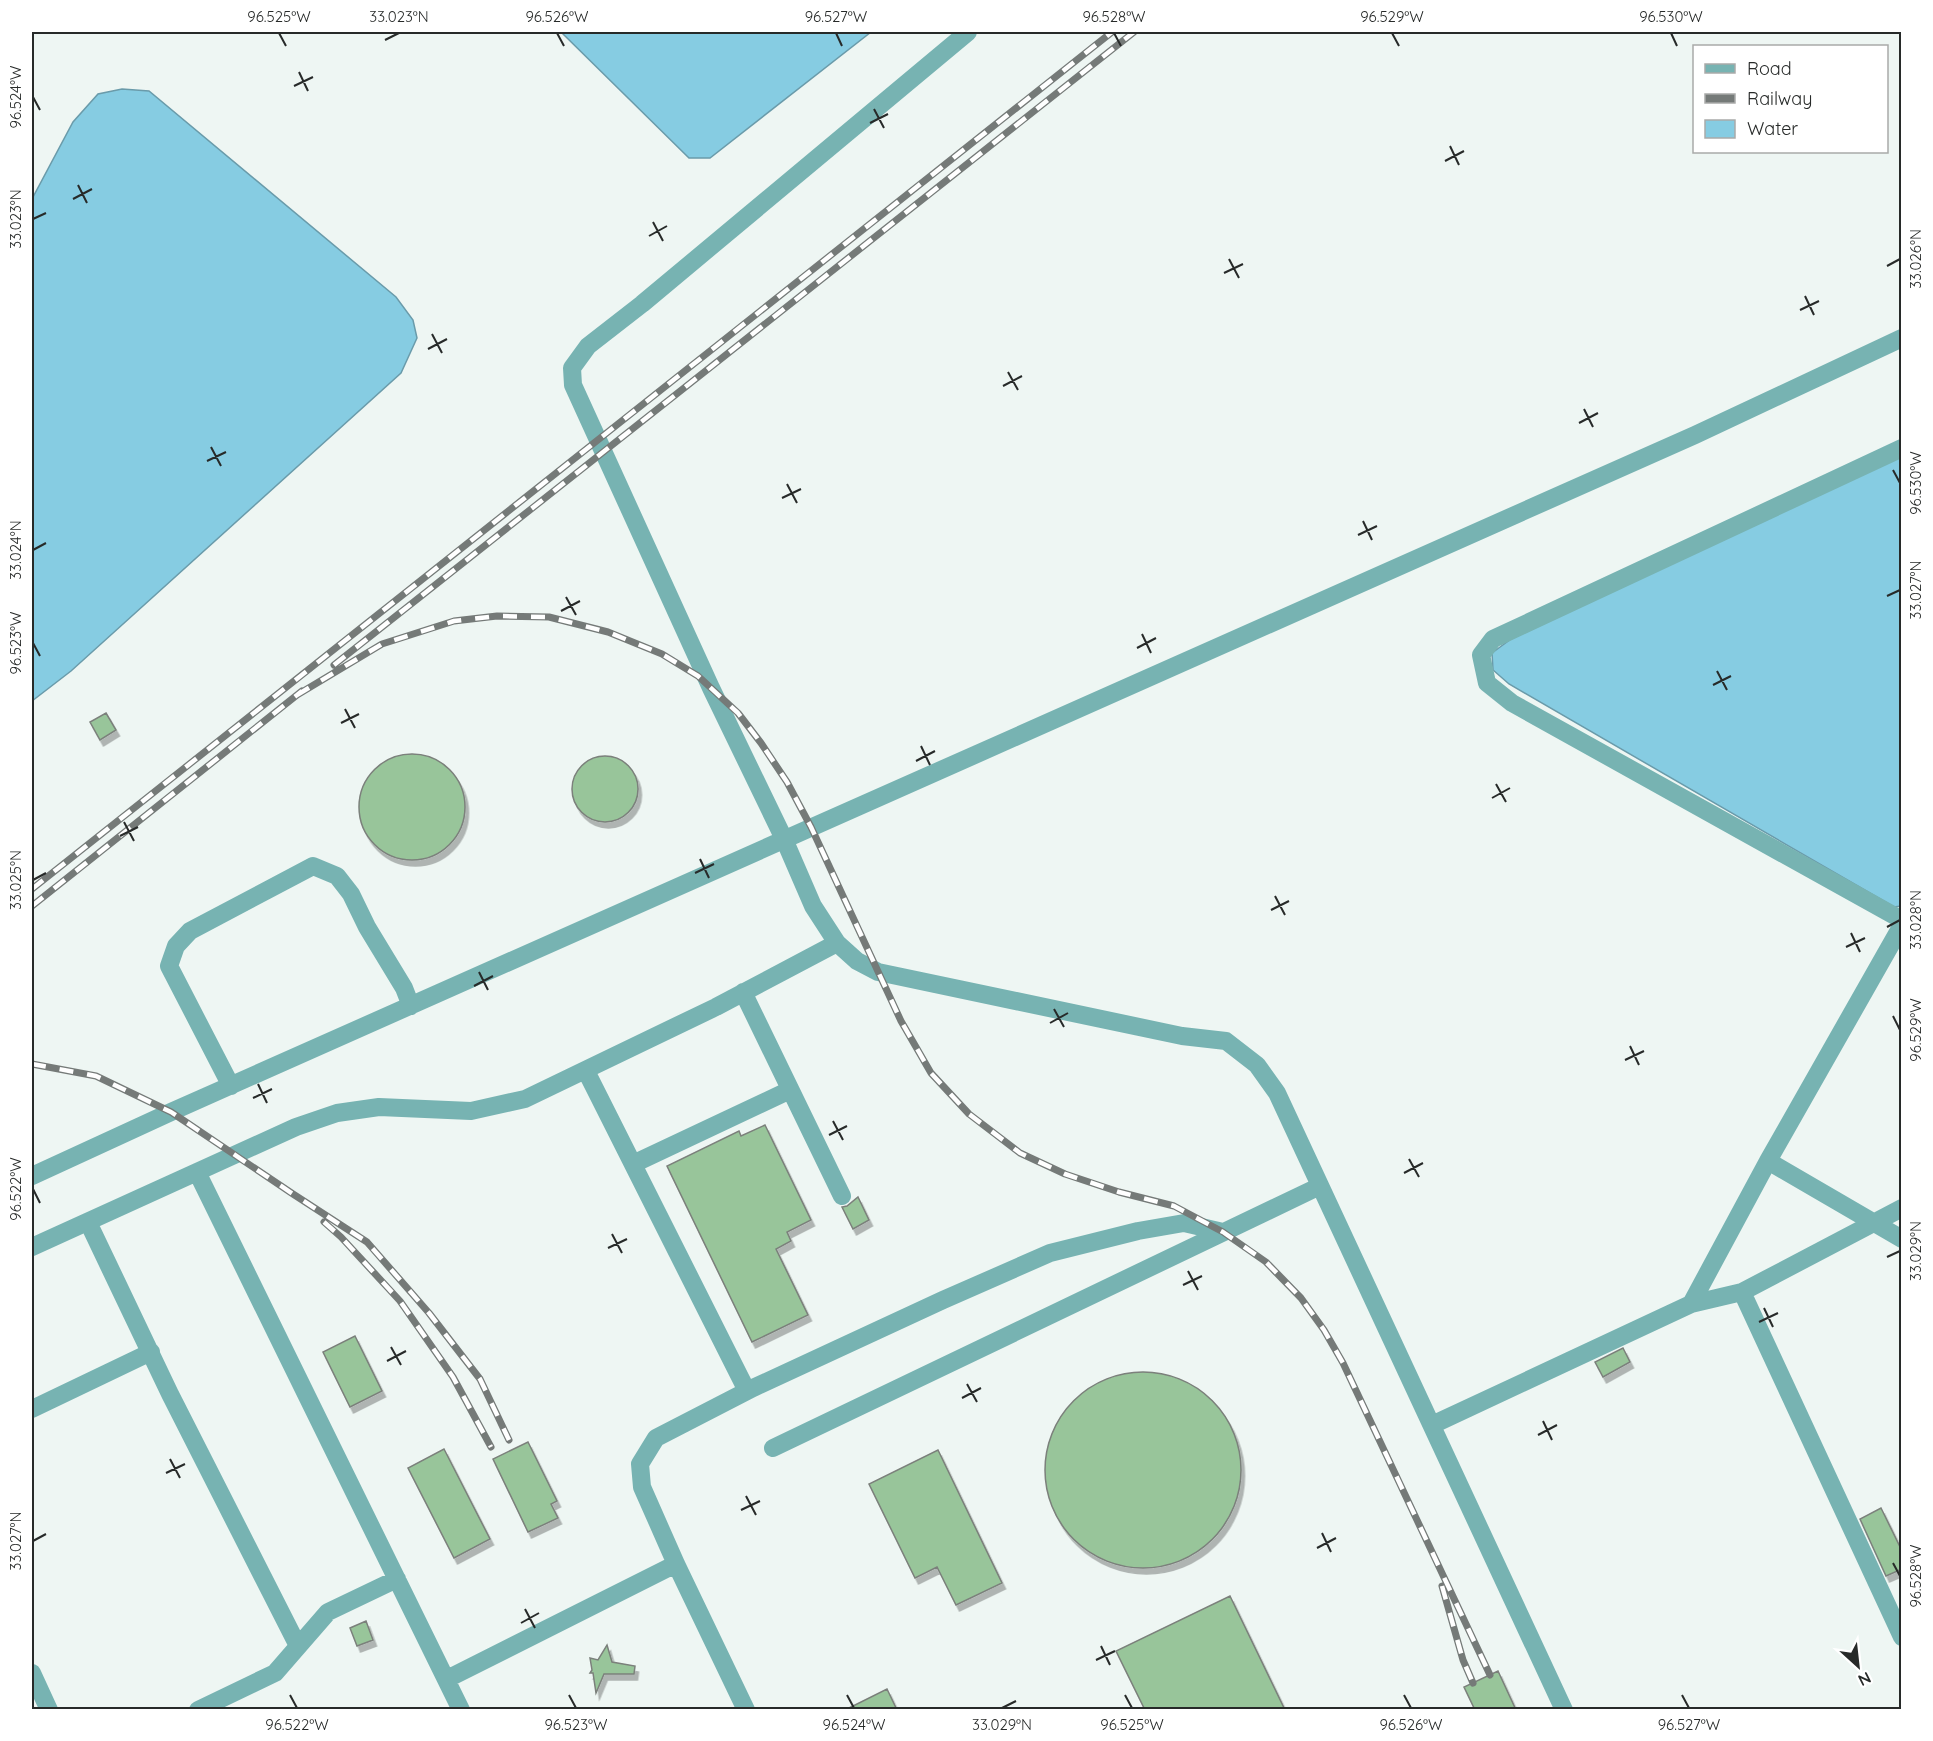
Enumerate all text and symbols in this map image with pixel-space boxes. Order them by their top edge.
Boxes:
text: 96.525°W [247,7,311,26]
text: 33.023°N [369,7,429,26]
text: 96.526°W [525,7,589,26]
text: 96.527°W [805,7,868,26]
text: 96.528°W [1082,7,1146,26]
text: 96.529°W [1360,7,1424,26]
text: 96.530°W [1639,7,1703,26]
legend [1693,45,1888,153]
text: Road [1747,57,1792,80]
text: 96.524°W [6,65,25,128]
text: Railway [1747,87,1813,110]
text: Water [1747,117,1798,140]
text: 33.023°N [6,189,25,249]
text: 33.026°N [1906,229,1925,289]
text: 96.530°W [1906,451,1925,515]
text: 33.024°N [6,520,25,580]
text: 33.027°N [1906,561,1925,619]
text: 96.523°W [6,611,25,674]
text: 33.025°N [6,850,25,910]
text: 33.028°N [1906,890,1925,950]
text: 96.529°W [1906,998,1925,1062]
text: 96.522°W [6,1157,25,1221]
text: 33.029°N [1906,1221,1925,1281]
text: 33.027°N [6,1512,25,1570]
text: 96.528°W [1906,1544,1925,1608]
north arrow [1828,1636,1888,1696]
text: N [1855,1668,1875,1691]
text: 96.522°W [265,1715,329,1734]
text: 96.523°W [545,1715,608,1734]
text: 96.524°W [823,1715,886,1734]
text: 33.029°N [972,1715,1032,1734]
text: 96.525°W [1100,1715,1164,1734]
text: 96.526°W [1379,1715,1443,1734]
text: 96.527°W [1658,1715,1721,1734]

